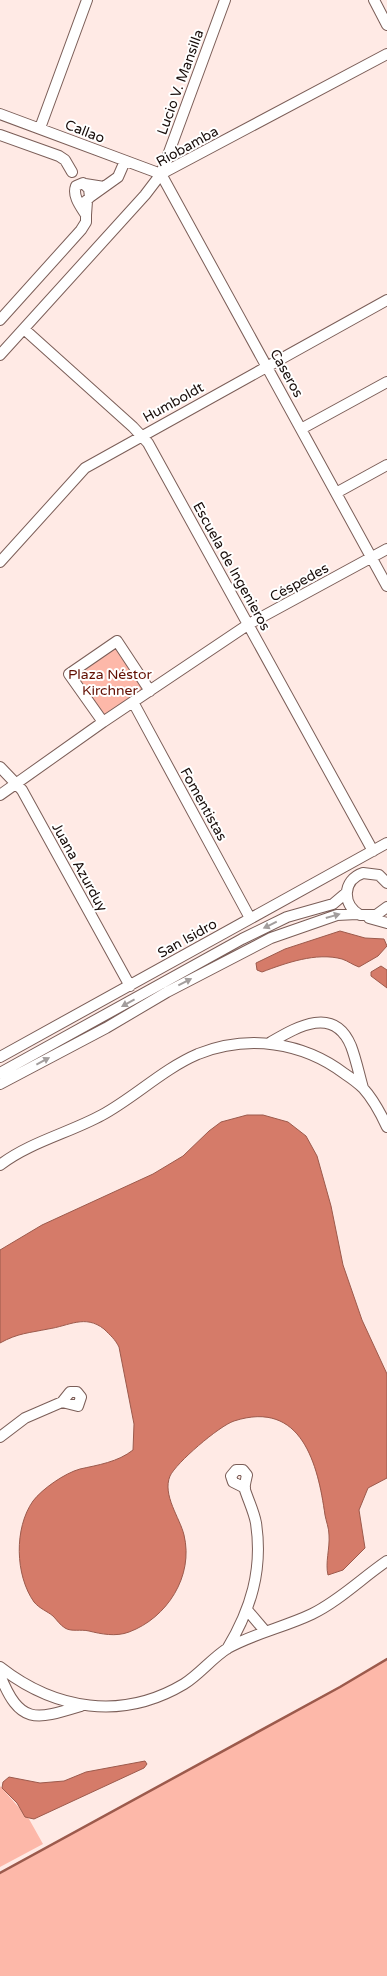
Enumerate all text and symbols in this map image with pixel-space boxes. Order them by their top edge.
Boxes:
street label: Lucio V. Mansilla [154,27,207,137]
street label: Callao [63,116,107,147]
street label: Riobamba [153,122,221,170]
street label: Caseros [266,346,307,401]
street label: Humboldt [140,378,207,426]
street label: Escuela de Ingenieros [189,499,274,634]
street label: Céspedes [267,559,332,605]
park label: Plaza Néstor Kirchner [68,666,153,699]
street label: Fomentistas [176,765,231,844]
street label: Juana Azurduy [48,820,111,915]
one-way arrow [326,912,341,920]
street label: San Isidro [155,915,220,962]
one-way arrow [263,921,277,929]
one-way arrow [178,978,192,986]
one-way arrow [120,999,135,1007]
one-way arrow [36,1057,50,1065]

